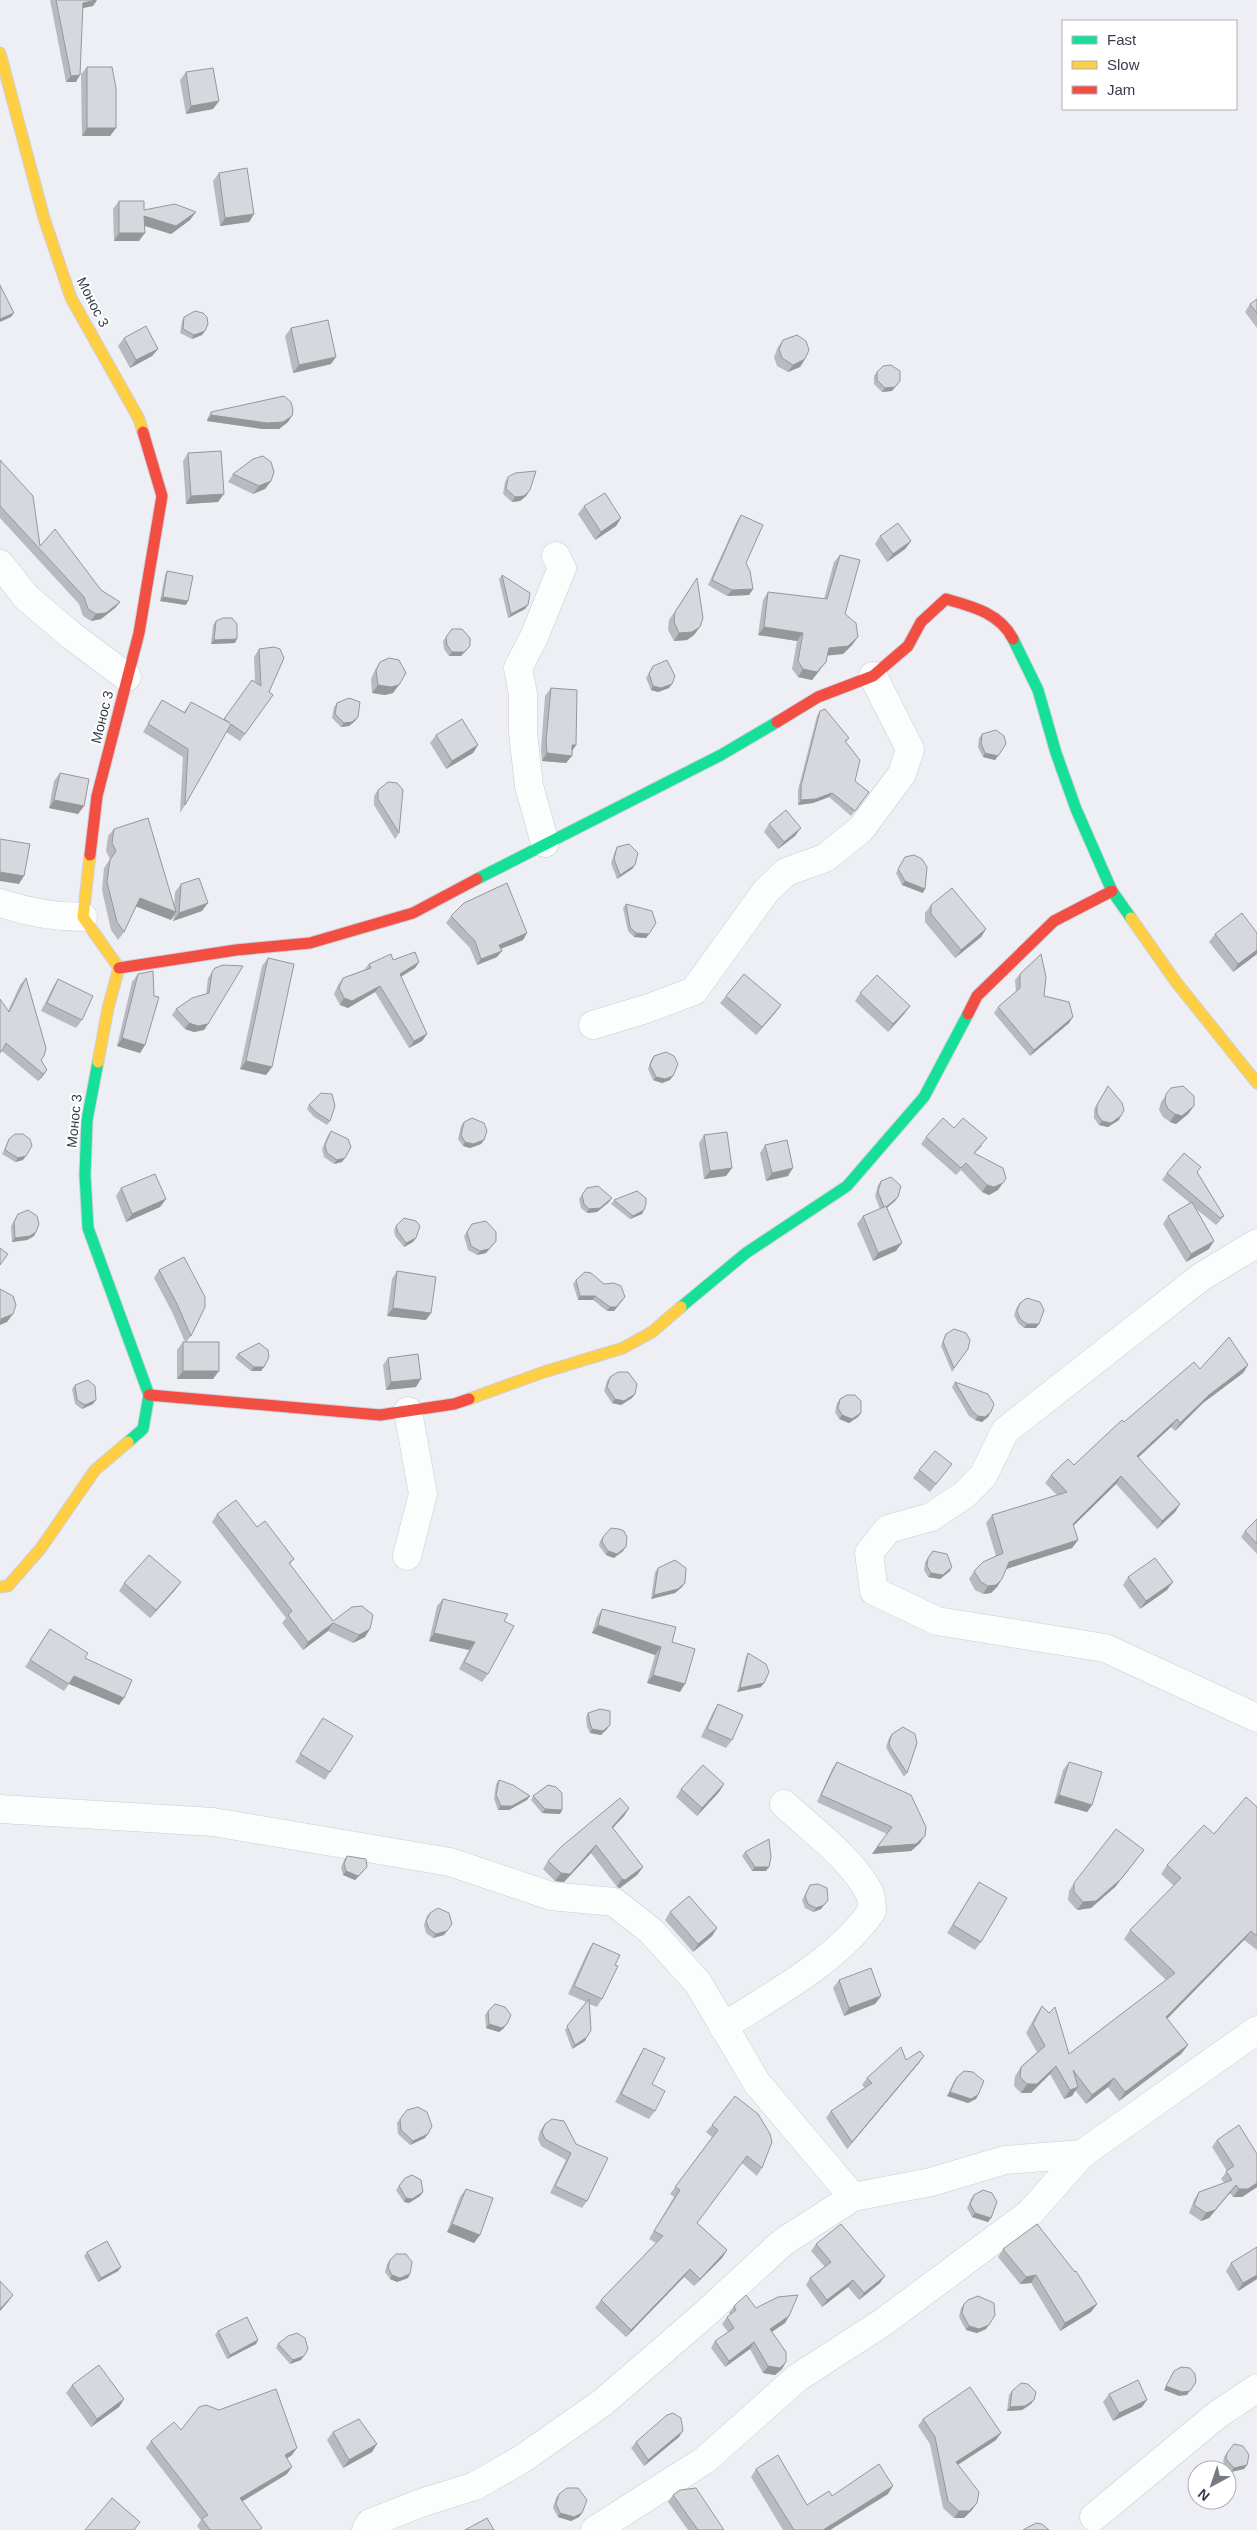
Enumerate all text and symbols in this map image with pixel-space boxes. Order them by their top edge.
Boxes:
legend [1062,20,1237,110]
text: Fast [1107,31,1137,48]
text: Slow [1107,56,1140,73]
text: Jam [1107,81,1135,98]
street label: Монос 3 [74,274,112,330]
street label: Монос 3 [88,689,116,745]
street label: Монос 3 [63,1093,85,1149]
north arrow [1187,2460,1237,2510]
text: N [1195,2486,1213,2504]

